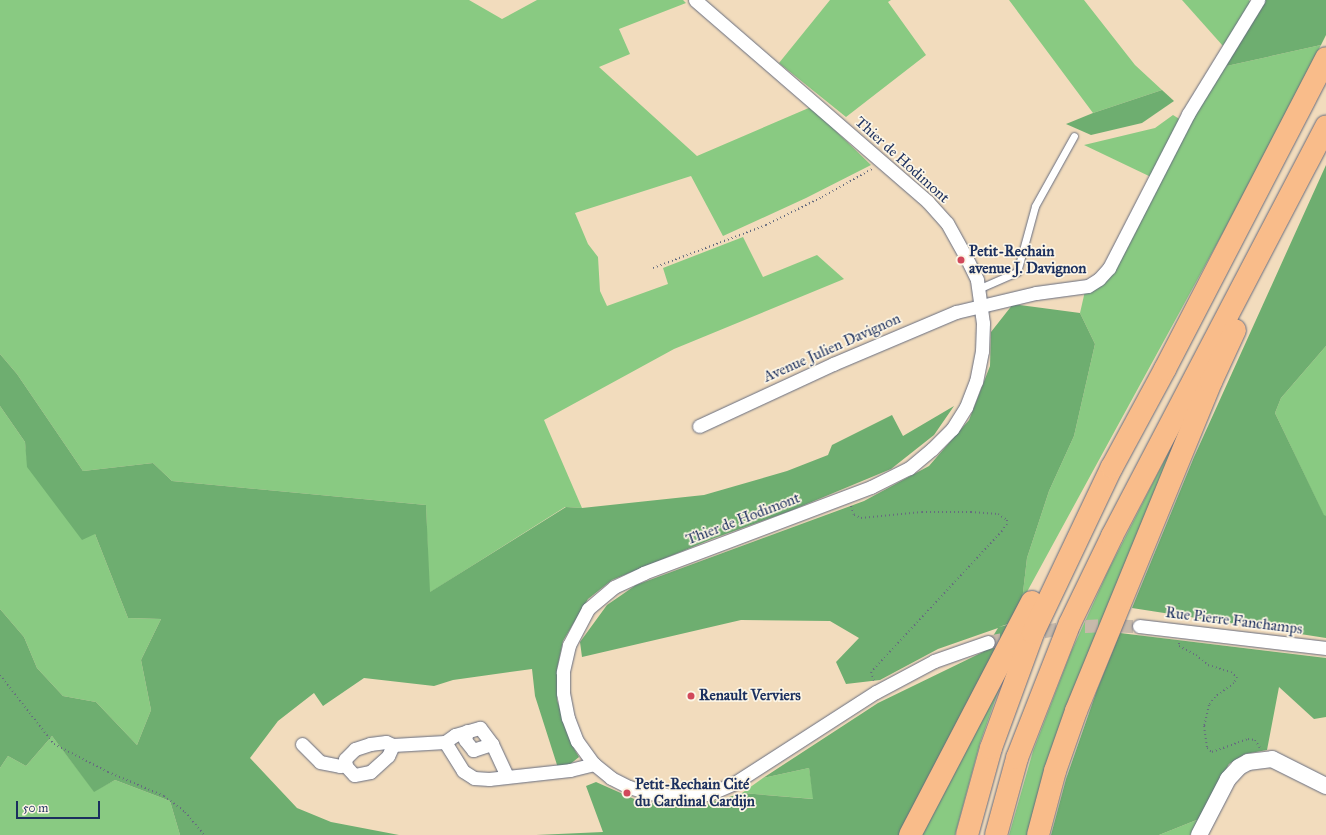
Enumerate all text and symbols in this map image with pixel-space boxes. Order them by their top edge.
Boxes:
street label: Thier de Hodimont [851,113,953,207]
place label: Petit-Rechain avenue J. Davignon [969,242,1086,277]
marker: Petit-Rechain avenue J. Davignon [956,255,966,265]
street label: Avenue Julien Davignon [761,310,903,386]
street label: Thier de Hodimont [684,489,802,549]
street label: Rue Pierre Fanchamps [1164,604,1304,638]
place label: Renault Verviers [699,687,801,705]
marker: Renault Verviers [686,691,696,701]
place label: Petit-Rechain Cité du Cardinal Cardijn [635,775,755,810]
marker: Petit-Rechain Cité du Cardinal Cardijn [622,788,632,798]
scale bar [18,793,102,819]
text: 50 m [23,801,48,815]

